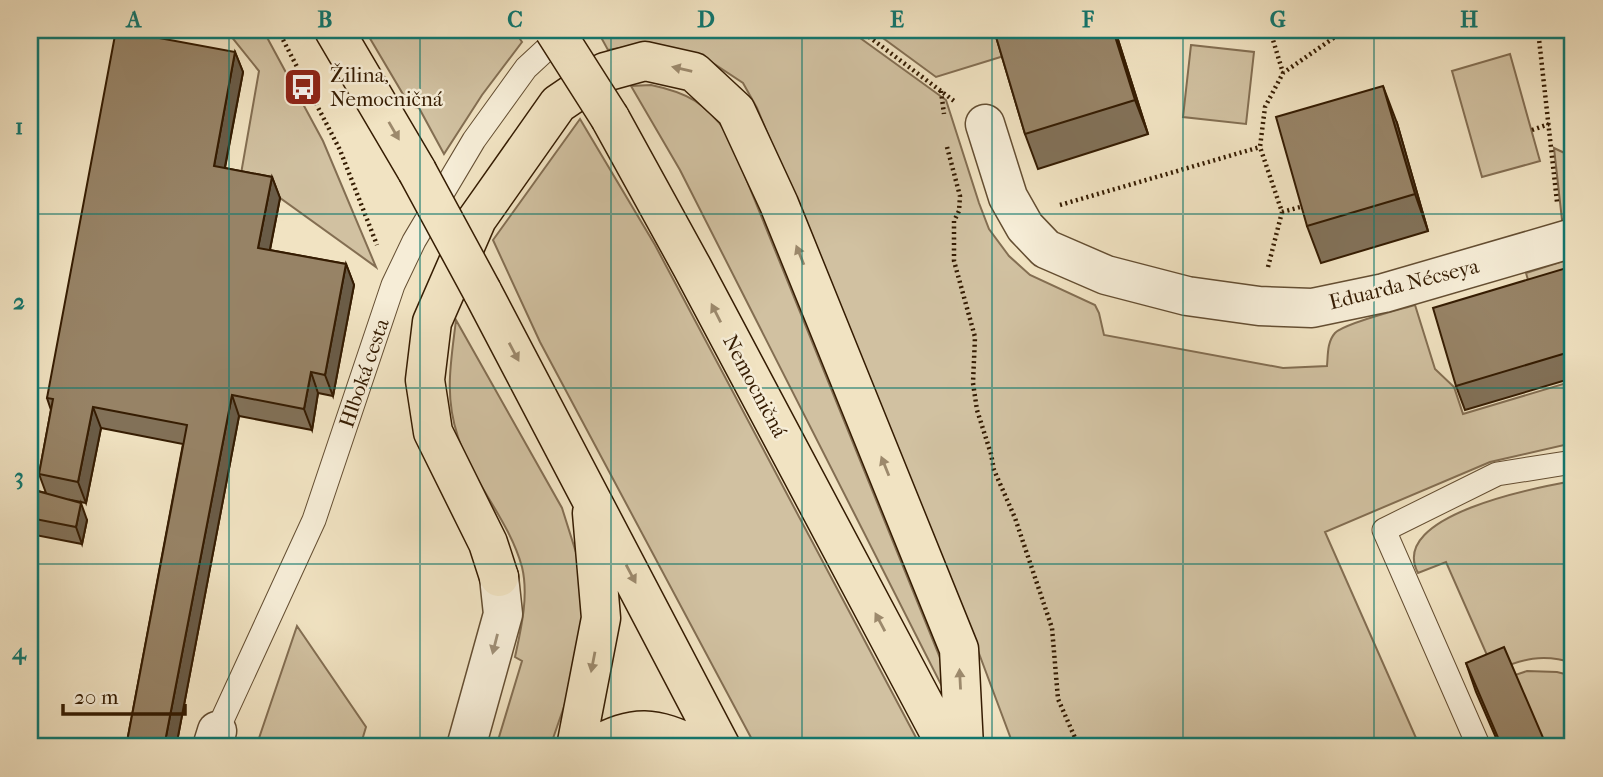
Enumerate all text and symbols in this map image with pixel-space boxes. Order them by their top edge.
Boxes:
text: A [125,6,143,33]
text: B [318,6,333,33]
text: C [507,6,523,33]
text: D [697,6,715,33]
text: E [890,6,904,33]
text: F [1081,6,1095,33]
text: G [1270,6,1286,33]
text: H [1460,6,1478,33]
place label: Žilina, Nemocničná [330,63,443,111]
one-way arrow [670,64,692,75]
bus stop icon: Žilina, Nemocničná [282,66,324,108]
text: 1 [15,113,23,140]
one-way arrow [387,121,400,140]
one-way arrow [794,244,805,265]
street label: Eduarda Nécseya [1326,254,1482,314]
text: 2 [13,288,25,315]
one-way arrow [711,303,722,323]
street label: Hlboká cesta [334,315,394,431]
street label: Nemocničná [718,331,792,442]
one-way arrow [507,342,519,362]
one-way arrow [879,455,890,476]
text: 3 [14,463,24,490]
one-way arrow [625,565,637,584]
one-way arrow [874,612,886,632]
one-way arrow [489,633,500,655]
text: 4 [11,638,27,665]
one-way arrow [587,651,598,673]
one-way arrow [955,668,966,690]
scale bar [63,672,186,716]
text: 20 m [74,685,119,709]

